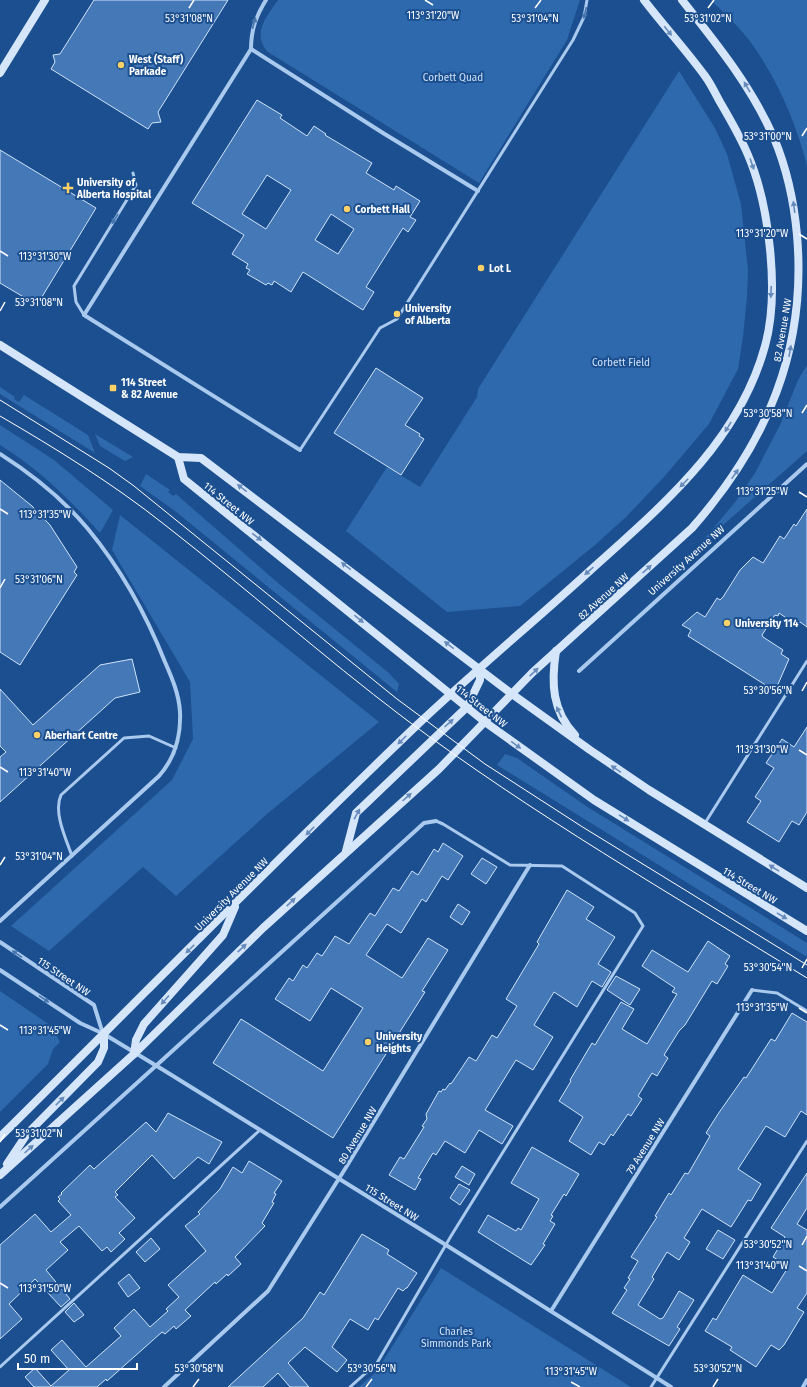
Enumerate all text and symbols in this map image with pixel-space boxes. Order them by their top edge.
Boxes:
one-way arrow [581,7,587,19]
text: 113°31'20"W [407,10,460,22]
text: 53°31'08"N [165,13,213,25]
text: 53°31'04"N [511,13,559,25]
text: 53°31'02"N [684,13,732,25]
one-way arrow [251,17,257,29]
one-way arrow [664,25,672,36]
place label: West (Staff) Parkade [129,53,184,78]
marker: West (Staff) Parkade [116,60,126,70]
park label: Corbett Quad [423,72,483,84]
one-way arrow [744,81,751,93]
text: 53°31'00"N [744,131,792,143]
one-way arrow [749,158,755,170]
place label: University of Alberta Hospital [76,177,151,201]
marker: University of Alberta Hospital [62,182,74,194]
one-way arrow [791,201,797,214]
marker: Corbett Hall [342,204,352,214]
place label: Corbett Hall [355,204,410,216]
one-way arrow [112,213,119,225]
text: 113°31'20"W [736,228,789,240]
text: 113°31'30"W [19,251,72,263]
marker: Lot L [476,263,486,273]
place label: Lot L [489,263,511,275]
one-way arrow [768,286,775,298]
text: 53°31'08"N [15,297,63,309]
street label: 82 Avenue NW [772,297,795,363]
place label: University of Alberta [405,303,452,327]
marker: University of Alberta [392,309,402,319]
one-way arrow [788,344,794,357]
park label: Corbett Field [592,357,650,369]
place label: 114 Street & 82 Avenue [121,377,178,401]
marker: 114 Street & 82 Avenue [108,383,118,393]
text: 53°30'58"N [743,408,793,420]
one-way arrow [725,421,732,433]
one-way arrow [731,468,739,479]
one-way arrow [679,478,689,488]
street label: 114 Street NW [201,480,257,528]
one-way arrow [236,484,247,492]
text: 113°31'25"W [736,486,789,498]
text: 113°31'35"W [19,509,72,521]
street label: University Avenue NW [646,523,728,598]
one-way arrow [252,533,263,542]
one-way arrow [340,562,351,571]
one-way arrow [643,565,652,574]
one-way arrow [584,567,594,576]
street label: 82 Avenue NW [576,570,632,623]
text: 53°31'06"N [15,574,63,586]
one-way arrow [353,614,364,623]
marker: University 114 [722,618,732,628]
place label: University 114 [735,618,799,630]
one-way arrow [444,641,455,649]
one-way arrow [529,668,538,677]
street label: 114 Street NW [454,683,510,731]
text: 53°30'56"N [744,685,792,697]
one-way arrow [556,706,562,717]
one-way arrow [444,719,454,728]
marker: Aberhart Centre [32,730,42,740]
place label: Aberhart Centre [44,730,118,742]
one-way arrow [397,735,407,745]
one-way arrow [511,741,522,749]
text: 113°31'30"W [736,744,789,756]
one-way arrow [611,765,622,773]
text: 113°31'40"W [19,767,72,779]
one-way arrow [401,793,412,802]
one-way arrow [353,808,360,820]
one-way arrow [618,815,630,822]
one-way arrow [305,826,315,836]
text: 53°31'04"N [15,851,63,863]
street label: University Avenue NW [193,855,271,934]
one-way arrow [768,864,780,871]
street label: 114 Street NW [720,865,780,907]
one-way arrow [286,897,296,907]
one-way arrow [777,912,787,920]
one-way arrow [237,943,247,953]
one-way arrow [185,944,195,954]
one-way arrow [12,950,22,958]
street label: 115 Street NW [35,955,93,999]
text: 53°30'54"N [744,962,792,974]
one-way arrow [160,994,169,1005]
one-way arrow [39,995,49,1003]
text: 113°31'35"W [736,1002,789,1014]
text: 113°31'45"W [19,1025,72,1037]
place label: University Heights [376,1031,423,1055]
marker: University Heights [363,1037,373,1047]
one-way arrow [55,1097,65,1106]
street label: 80 Avenue NW [336,1104,380,1166]
street label: 79 Avenue NW [624,1116,668,1176]
text: 53°31'02"N [15,1128,63,1140]
one-way arrow [24,1144,34,1153]
street label: 115 Street NW [362,1182,421,1225]
text: 53°30'52"N [744,1239,792,1251]
text: 113°31'40"W [736,1260,789,1272]
text: 113°31'50"W [19,1283,72,1295]
park label: Charles Simmonds Park [421,1326,492,1350]
scale bar [18,1345,137,1371]
text: 50 m [24,1352,50,1366]
text: 53°30'58"N [174,1363,224,1375]
text: 53°30'56"N [348,1363,396,1375]
text: 53°30'52"N [694,1363,742,1375]
text: 113°31'45"W [545,1366,598,1378]

